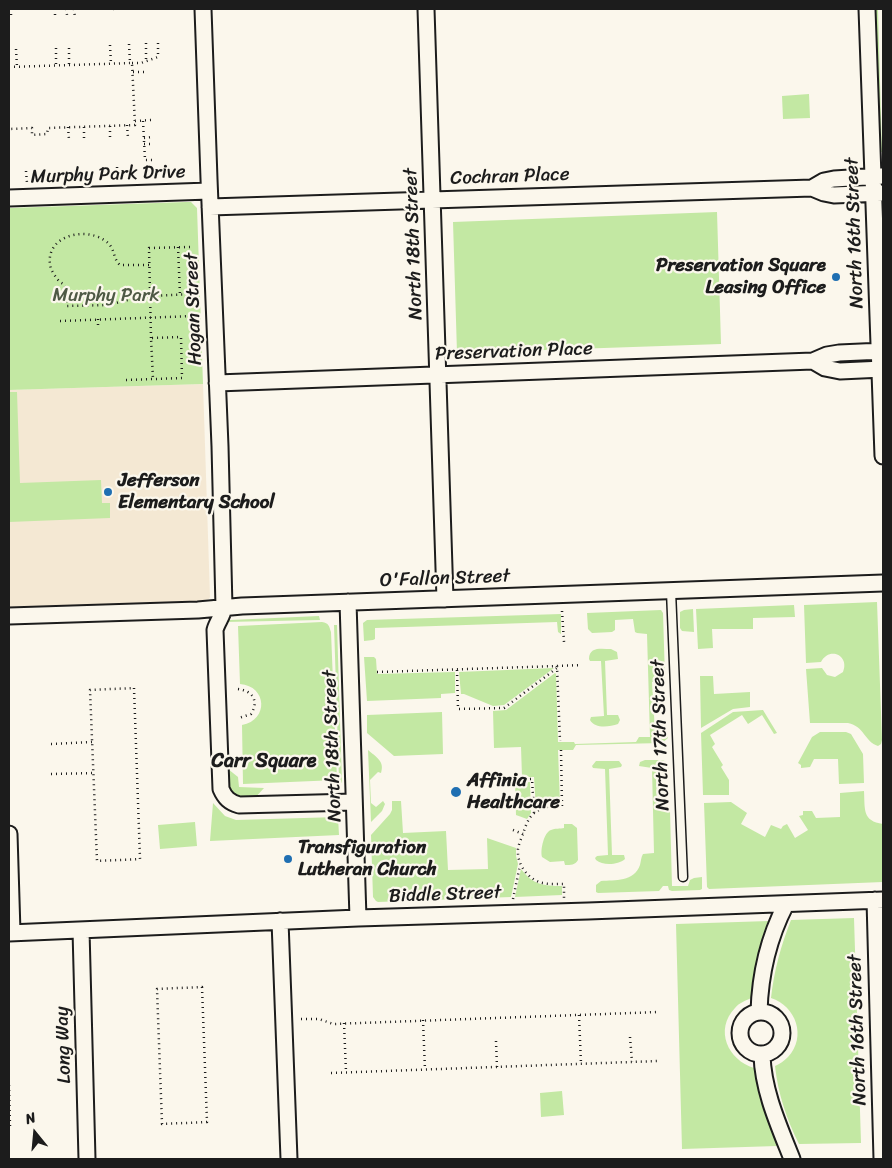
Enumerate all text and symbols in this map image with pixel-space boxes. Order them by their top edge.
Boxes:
street label: North 16th Street [841,157,869,309]
street label: Murphy Park Drive [30,161,186,189]
street label: Cochran Place [450,164,570,190]
street label: North 18th Street [400,168,428,320]
street label: Hogan Street [181,252,207,366]
place label: Preservation Square Leasing Office [656,255,826,299]
marker: Preservation Square Leasing Office [830,271,842,283]
park label: Murphy Park [52,285,160,307]
street label: Preservation Place [435,338,593,366]
place label: Jefferson Elementary School [118,470,275,514]
marker: Jefferson Elementary School [102,486,114,498]
street label: O'Fallon Street [380,565,510,593]
street label: North 17th Street [647,659,675,811]
street label: North 18th Street [319,670,347,822]
district label: Carr Square [211,750,317,774]
place label: Affinia Healthcare [467,770,560,814]
marker: Affinia Healthcare [449,785,463,799]
place label: Transfiguration Lutheran Church [298,837,437,881]
marker: Transfiguration Lutheran Church [282,853,294,865]
street label: Biddle Street [388,882,502,908]
street label: North 16th Street [844,954,872,1106]
street label: Long Way [51,1006,77,1084]
text: N [22,1105,39,1132]
north arrow [10,1108,60,1158]

